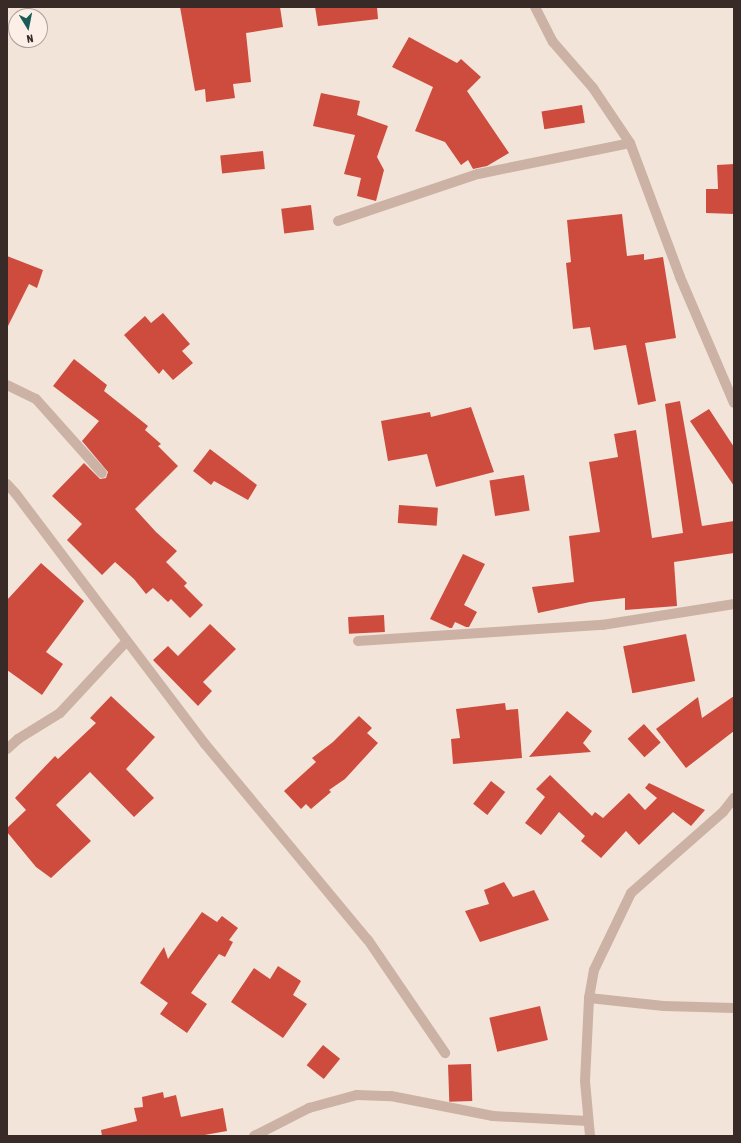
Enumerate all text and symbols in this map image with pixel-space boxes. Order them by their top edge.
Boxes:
north arrow [8,8,48,48]
text: N [26,32,34,45]

